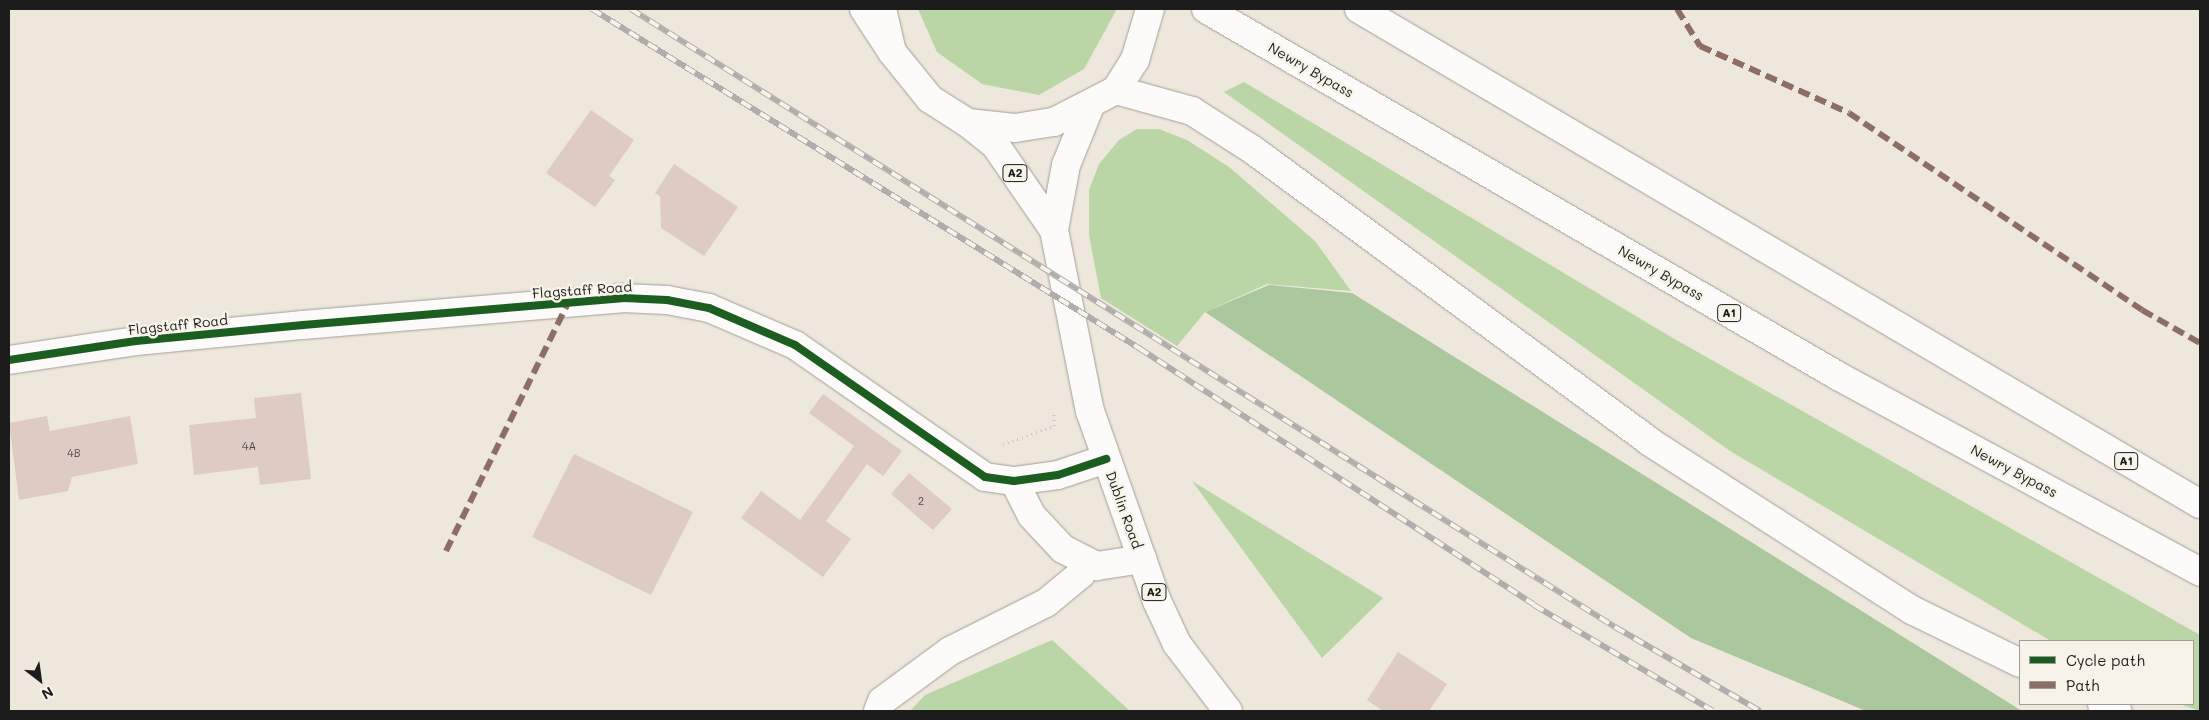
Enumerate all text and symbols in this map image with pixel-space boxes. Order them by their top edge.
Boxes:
street label: Newry Bypass [1265,39,1357,101]
road number: A2 [1001,164,1029,182]
street label: Newry Bypass [1615,242,1707,304]
street label: Flagstaff Road [531,278,633,302]
road number: A1 [1716,304,1742,322]
street label: Flagstaff Road [127,311,229,339]
house number: 4A [242,439,256,453]
street label: Newry Bypass [1968,441,2060,501]
house number: 4B [67,446,81,460]
road number: A1 [2114,452,2138,471]
street label: Dublin Road [1102,469,1146,551]
house number: 2 [918,494,924,508]
road number: A2 [1140,582,1168,602]
legend [2019,640,2194,705]
text: Cycle path [2066,650,2145,670]
north arrow [15,655,65,705]
text: Path [2066,675,2100,695]
text: N [38,683,57,704]

